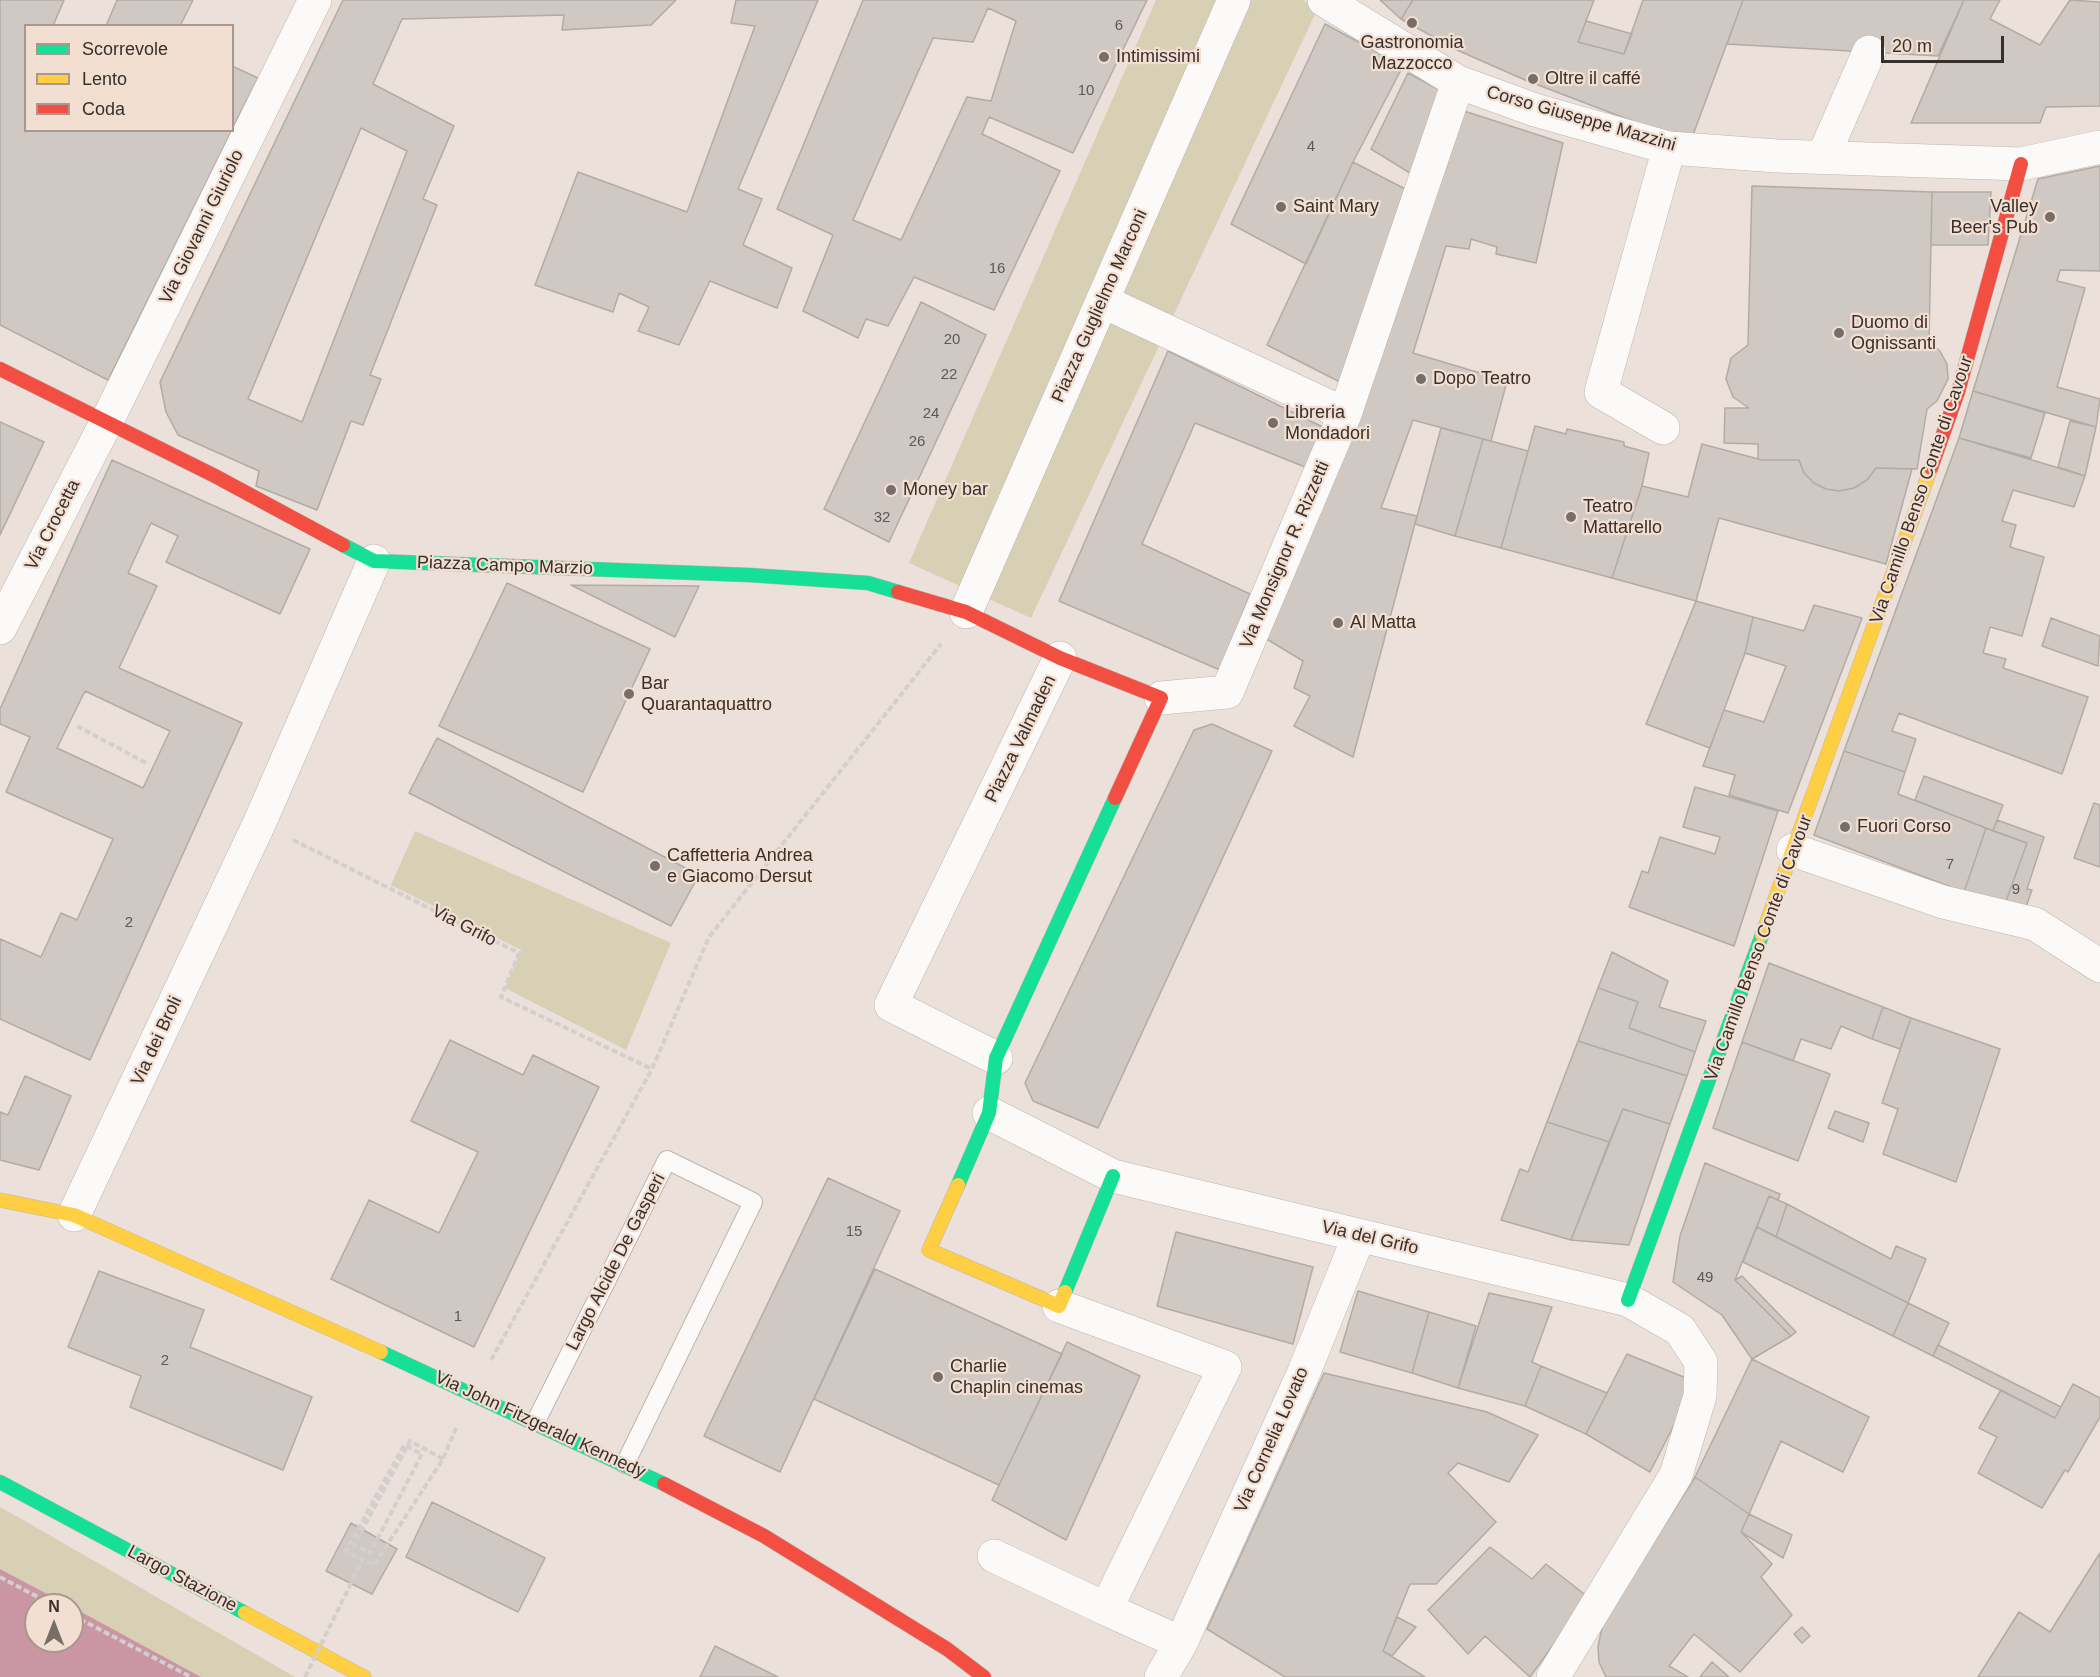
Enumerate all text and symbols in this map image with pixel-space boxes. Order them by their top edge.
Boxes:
marker: Gastronomia Mazzocco [1405,16,1419,30]
house number: 6 [1115,17,1123,35]
legend [24,24,234,132]
scale bar [1884,24,2007,62]
place label: Gastronomia Mazzocco [1360,32,1464,74]
text: 20 m [1892,36,1932,56]
text: Scorrevole [82,39,168,59]
place label: Intimissimi [1116,46,1200,68]
marker: Intimissimi [1097,50,1111,64]
place label: Oltre il caffé [1545,68,1641,90]
text: Lento [82,69,127,89]
marker: Oltre il caffé [1526,72,1540,86]
house number: 10 [1078,82,1094,100]
street label: Corso Giuseppe Mazzini [1484,82,1678,156]
text: Coda [82,99,125,119]
house number: 4 [1307,138,1315,156]
street label: Via Giovanni Giuriolo [155,146,249,308]
place label: Saint Mary [1293,196,1379,218]
place label: Valley Beer's Pub [1951,196,2038,238]
marker: Saint Mary [1274,200,1288,214]
street label: Piazza Guglielmo Marconi [1048,206,1152,406]
marker: Valley Beer's Pub [2043,210,2057,224]
house number: 16 [989,260,1005,278]
place label: Duomo di Ognissanti [1851,312,1936,354]
marker: Duomo di Ognissanti [1832,326,1846,340]
house number: 20 [944,331,960,349]
street label: Via Camillo Benso Conte di Cavour [1866,353,1978,627]
house number: 22 [941,366,957,384]
place label: Dopo Teatro [1433,368,1531,390]
marker: Dopo Teatro [1414,372,1428,386]
place label: Libreria Mondadori [1285,402,1370,444]
house number: 24 [923,405,939,423]
marker: Libreria Mondadori [1266,416,1280,430]
house number: 26 [909,433,925,451]
street label: Via Monsignor R. Rizzetti [1236,458,1334,652]
street label: Via Crocetta [21,476,85,574]
place label: Money bar [903,479,988,501]
marker: Money bar [884,483,898,497]
place label: Teatro Mattarello [1583,496,1662,538]
house number: 32 [874,509,890,527]
marker: Teatro Mattarello [1564,510,1578,524]
street label: Piazza Campo Marzio [417,552,593,580]
place label: Al Matta [1350,612,1416,634]
marker: Al Matta [1331,616,1345,630]
street label: Piazza Valmaden [981,672,1061,806]
place label: Bar Quarantaquattro [641,673,772,716]
marker: Bar Quarantaquattro [622,687,636,701]
street label: Via Camillo Benso Conte di Cavour [1701,812,1817,1084]
place label: Fuori Corso [1857,816,1951,838]
marker: Fuori Corso [1838,820,1852,834]
place label: Caffetteria Andrea e Giacomo Dersut [667,845,813,888]
house number: 7 [1946,856,1954,874]
marker: Caffetteria Andrea e Giacomo Dersut [648,859,662,873]
house number: 9 [2012,881,2020,899]
street label: Via Grifo [428,901,500,951]
house number: 2 [125,914,133,932]
street label: Via dei Broli [127,993,187,1089]
street label: Largo Alcide De Gasperi [562,1170,670,1354]
street label: Via del Grifo [1319,1216,1421,1260]
house number: 15 [846,1223,862,1241]
house number: 49 [1697,1269,1713,1287]
house number: 1 [454,1308,462,1326]
house number: 2 [161,1352,169,1370]
place label: Charlie Chaplin cinemas [950,1356,1083,1398]
street label: Via Cornelia Lovato [1230,1364,1314,1516]
street label: Via John Fitzgerald Kennedy [431,1367,649,1483]
marker: Charlie Chaplin cinemas [931,1370,945,1384]
street label: Largo Stazione [123,1541,241,1617]
north arrow [24,1593,84,1653]
text: N [48,1598,60,1615]

